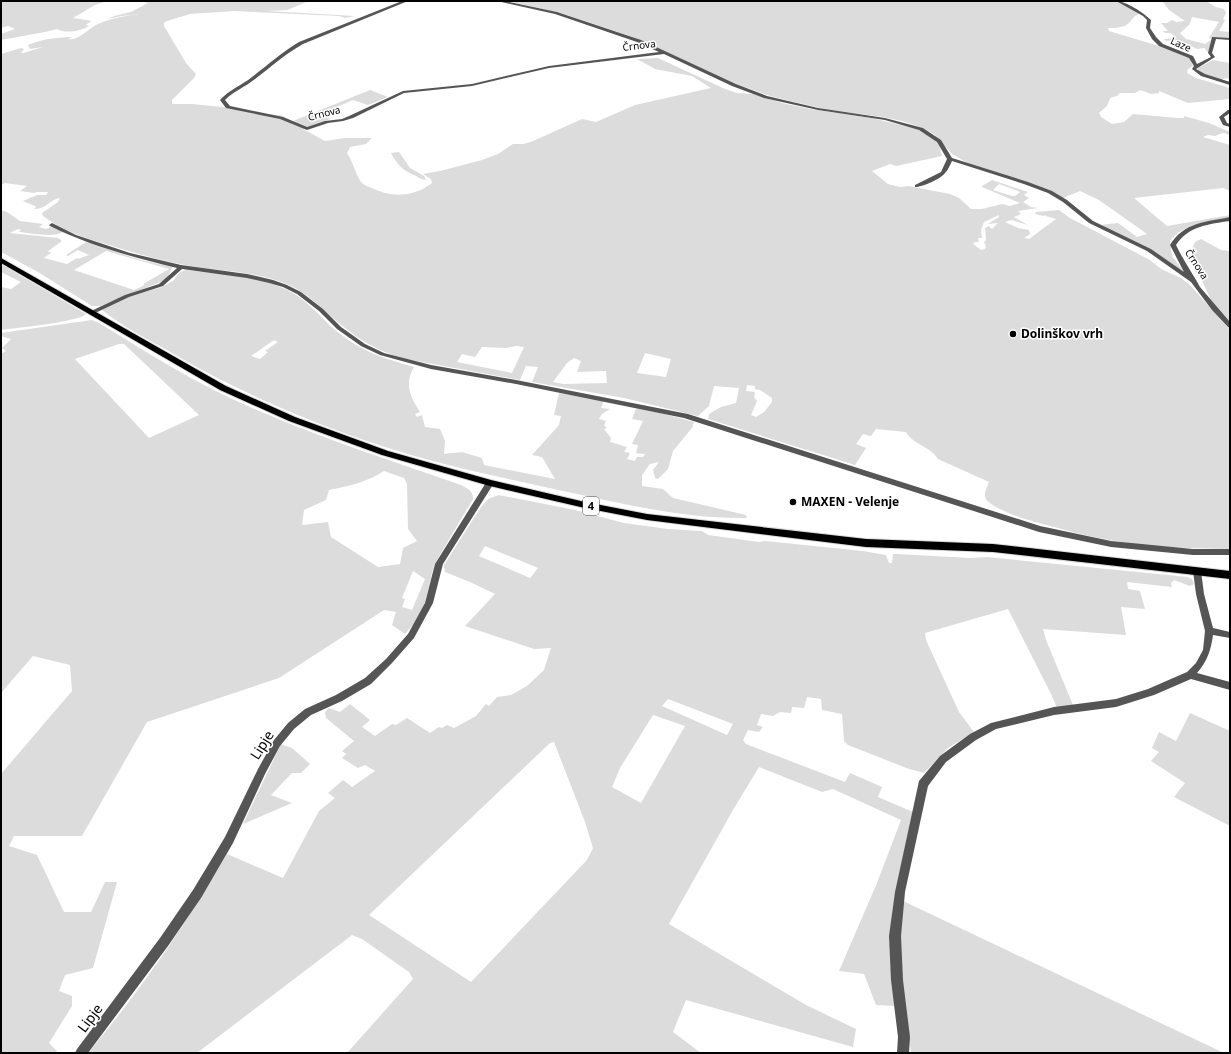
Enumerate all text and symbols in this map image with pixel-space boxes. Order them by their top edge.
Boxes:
street label: Laze [1168,33,1194,55]
street label: Črnova [622,36,656,54]
street label: Črnova [306,102,342,124]
street label: Črnova [1182,246,1212,282]
place label: Dolinškov vrh [1021,325,1103,342]
marker: Dolinškov vrh [1008,329,1018,339]
place label: MAXEN - Velenje [801,493,899,510]
road number: 4 [583,497,599,515]
marker: MAXEN - Velenje [788,497,798,507]
street label: Lipje [245,726,278,763]
street label: Lipje [73,999,107,1036]

